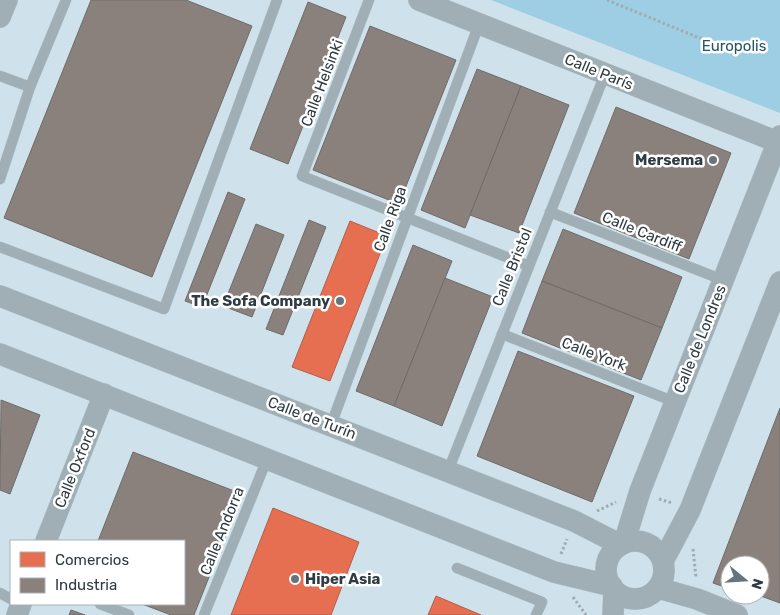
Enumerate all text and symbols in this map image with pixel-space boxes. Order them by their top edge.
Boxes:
street label: Calle Helsinki [297,37,347,129]
park label: Europolis [702,37,767,55]
street label: Calle París [562,50,636,94]
place label: Mersema [635,151,703,169]
marker: Mersema [707,154,719,166]
street label: Calle Riga [370,184,410,254]
street label: Calle Cardiff [600,208,685,256]
street label: Calle Bristol [488,225,536,309]
street label: Calle de Londres [670,282,730,396]
place label: The Sofa Company [191,292,330,310]
marker: The Sofa Company [334,295,346,307]
street label: Calle York [559,333,629,375]
street label: Calle de Turín [265,393,359,443]
street label: Calle Oxford [51,425,99,511]
street label: Calle Andorra [196,484,248,578]
legend [10,540,185,605]
text: Comercios [55,551,129,569]
north arrow [720,555,770,605]
place label: Hiper Asia [305,570,380,588]
marker: Hiper Asia [289,573,301,585]
text: Industria [55,576,117,594]
text: N [747,576,767,591]

